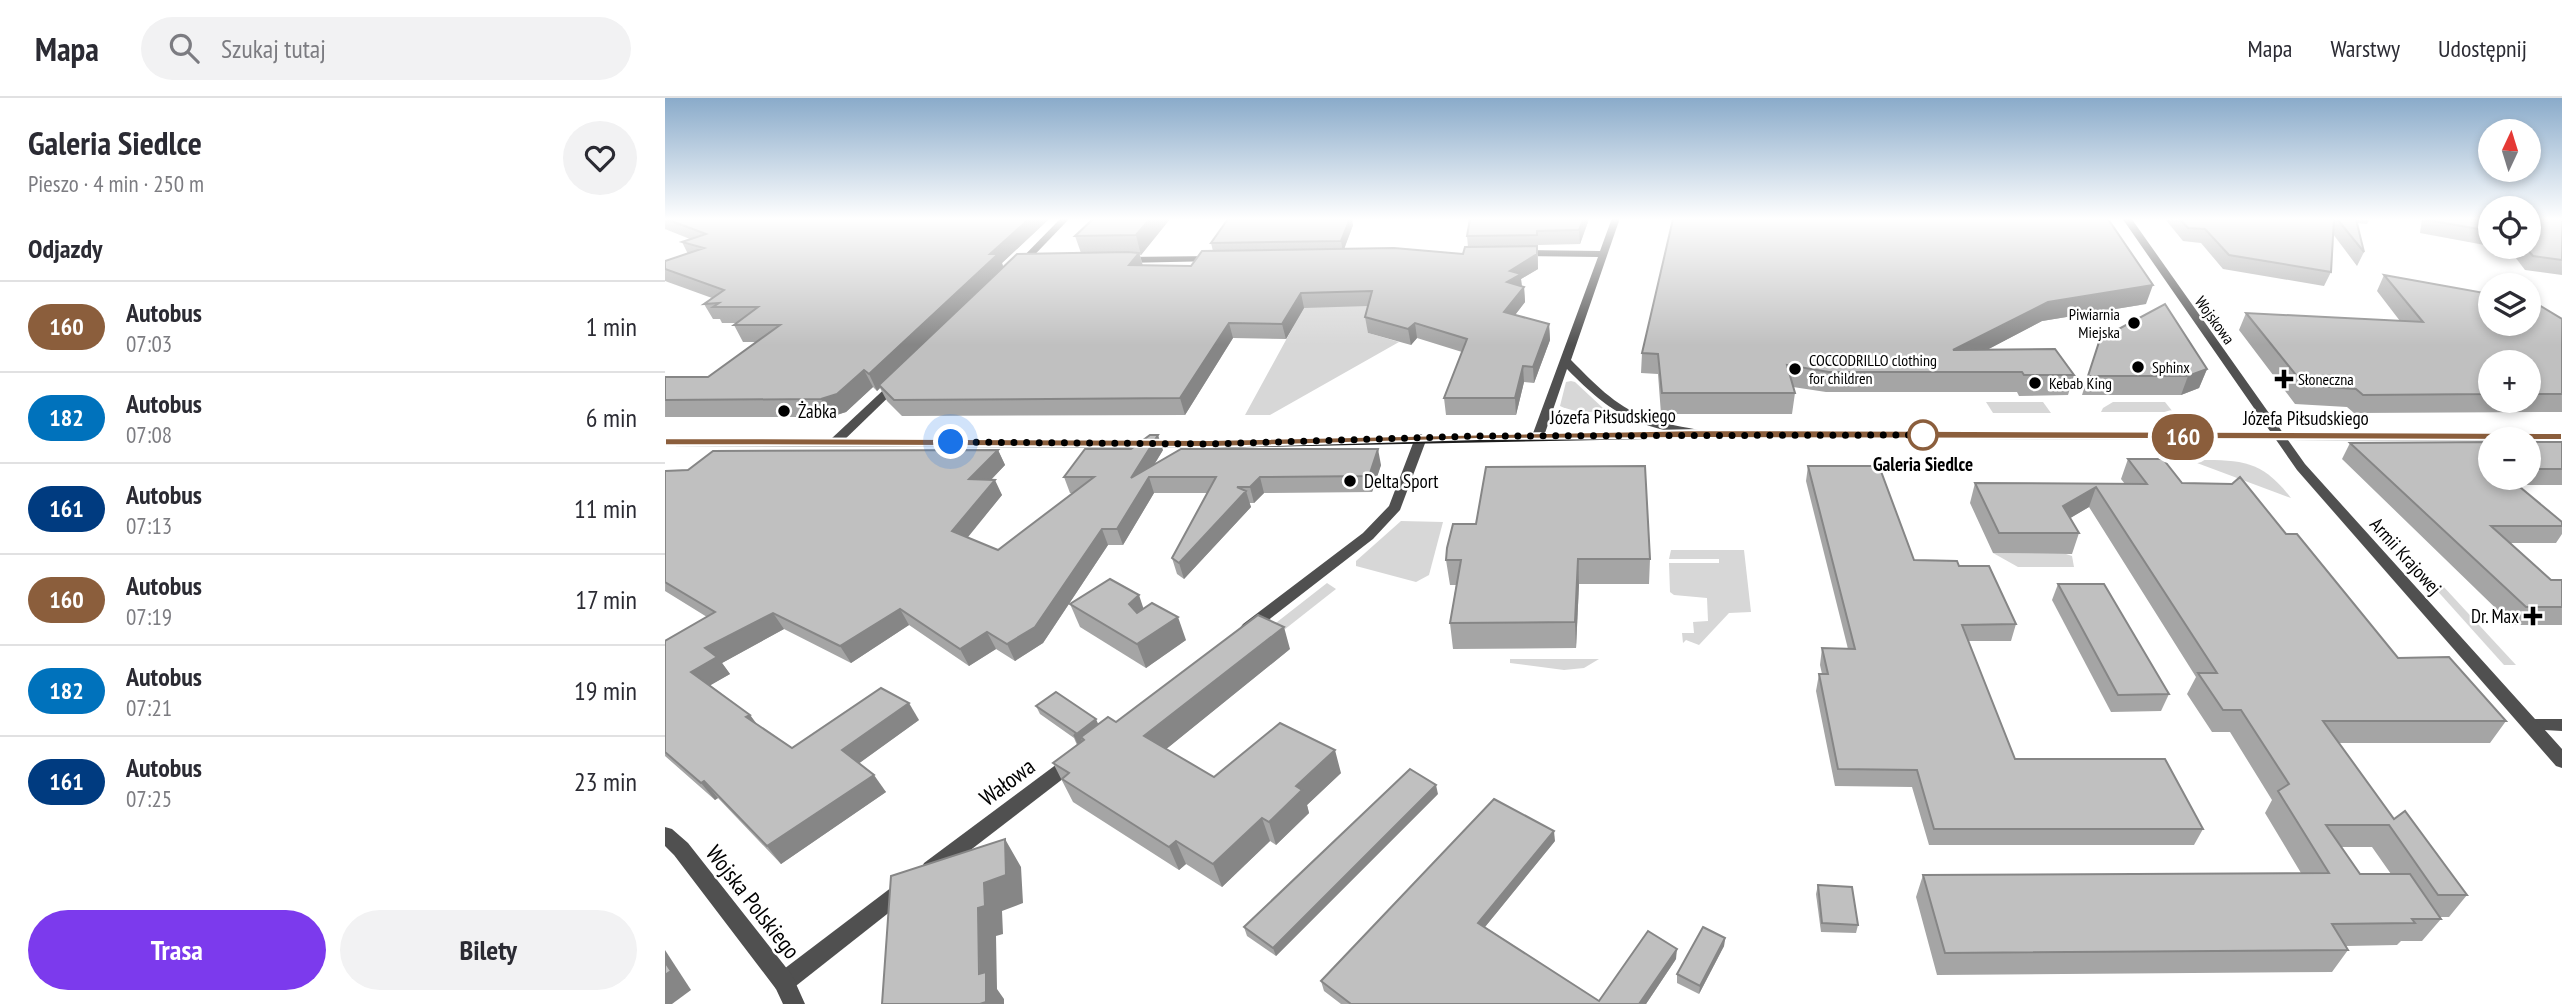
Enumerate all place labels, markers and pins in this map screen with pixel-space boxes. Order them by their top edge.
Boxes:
place label: Piwiarnia Miejska [2069,304,2120,342]
marker: Piwiarnia Miejska [2126,315,2142,331]
place label: COCCODRILLO clothing for children [1809,350,1937,388]
place label: Sphinx [2152,357,2190,377]
marker: Sphinx [2130,359,2146,375]
marker: COCCODRILLO clothing for children [1787,361,1803,377]
place label: Słoneczna [2298,369,2354,389]
marker: Słoneczna [2276,371,2292,387]
place label: Kebab King [2049,373,2112,393]
marker: Kebab King [2027,375,2043,391]
place label: Żabka [798,399,837,423]
marker: Żabka [776,403,792,419]
marker: Galeria Siedlce [1908,420,1938,450]
place label: Galeria Siedlce [1873,452,1973,476]
place label: Delta Sport [1364,469,1439,493]
marker: Delta Sport [1342,473,1358,489]
place label: Dr. Max [2471,604,2519,628]
marker: Dr. Max [2525,608,2541,624]

